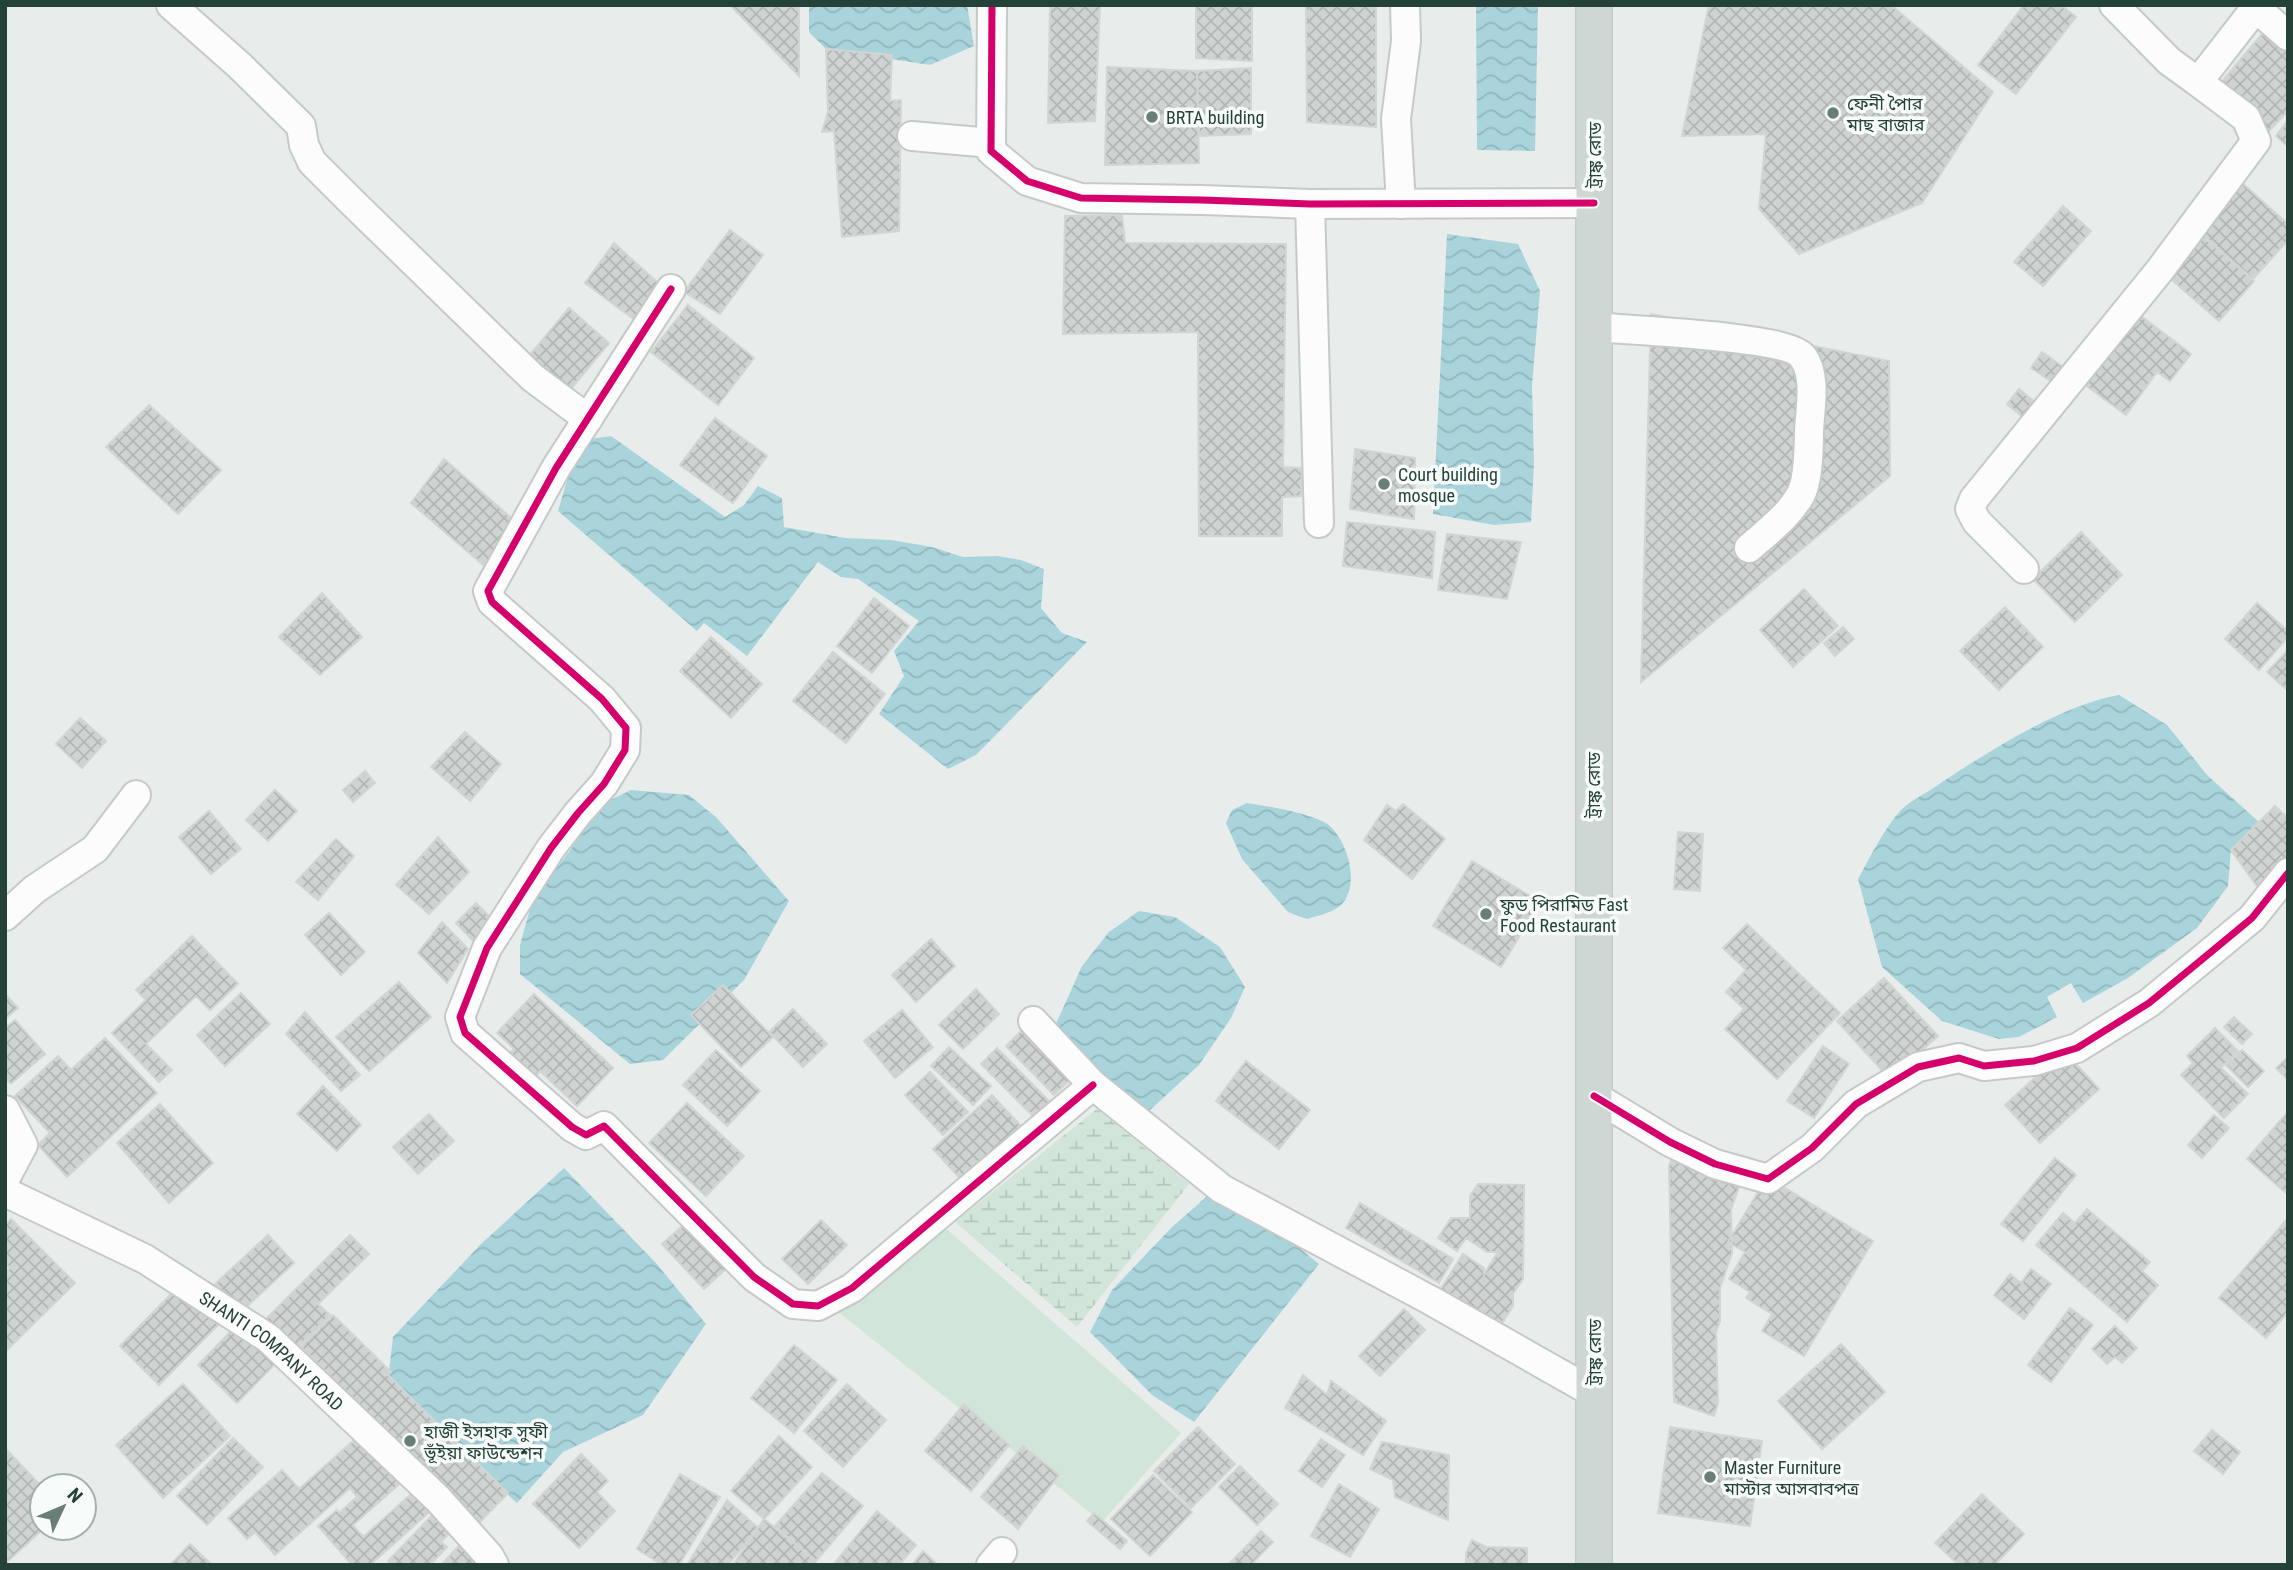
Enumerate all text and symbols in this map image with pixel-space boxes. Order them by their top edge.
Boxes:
place label: ফেনী পৈার মাছ বাজার [1846,93,1925,135]
marker: ফেনী পৈার মাছ বাজার [1825,105,1841,121]
place label: BRTA building [1166,107,1264,128]
marker: BRTA building [1144,109,1160,125]
street label: ট্রাঙ্ক রোড [1584,122,1605,189]
place label: Court building mosque [1398,464,1498,506]
marker: Court building mosque [1376,476,1392,492]
street label: ট্রাঙ্ক রোড [1583,752,1604,819]
place label: ফুড পিরামিড Fast Food Restaurant [1499,894,1628,936]
marker: ফুড পিরামিড Fast Food Restaurant [1478,906,1494,922]
street label: SHANTI COMPANY ROAD [196,1286,348,1415]
street label: ট্রাঙ্ক রোড [1584,1319,1605,1386]
place label: হাজী ইসহাক সুফী ভূঁইয়া ফাউন্ডেশন [423,1421,548,1464]
marker: হাজী ইসহাক সুফী ভূঁইয়া ফাউন্ডেশন [402,1433,418,1449]
place label: Master Furniture মাস্টার আসবাবপত্র [1723,1457,1860,1499]
marker: Master Furniture মাস্টার আসবাবপত্র [1702,1469,1718,1485]
north arrow [28,1472,98,1542]
text: N [63,1483,87,1508]

